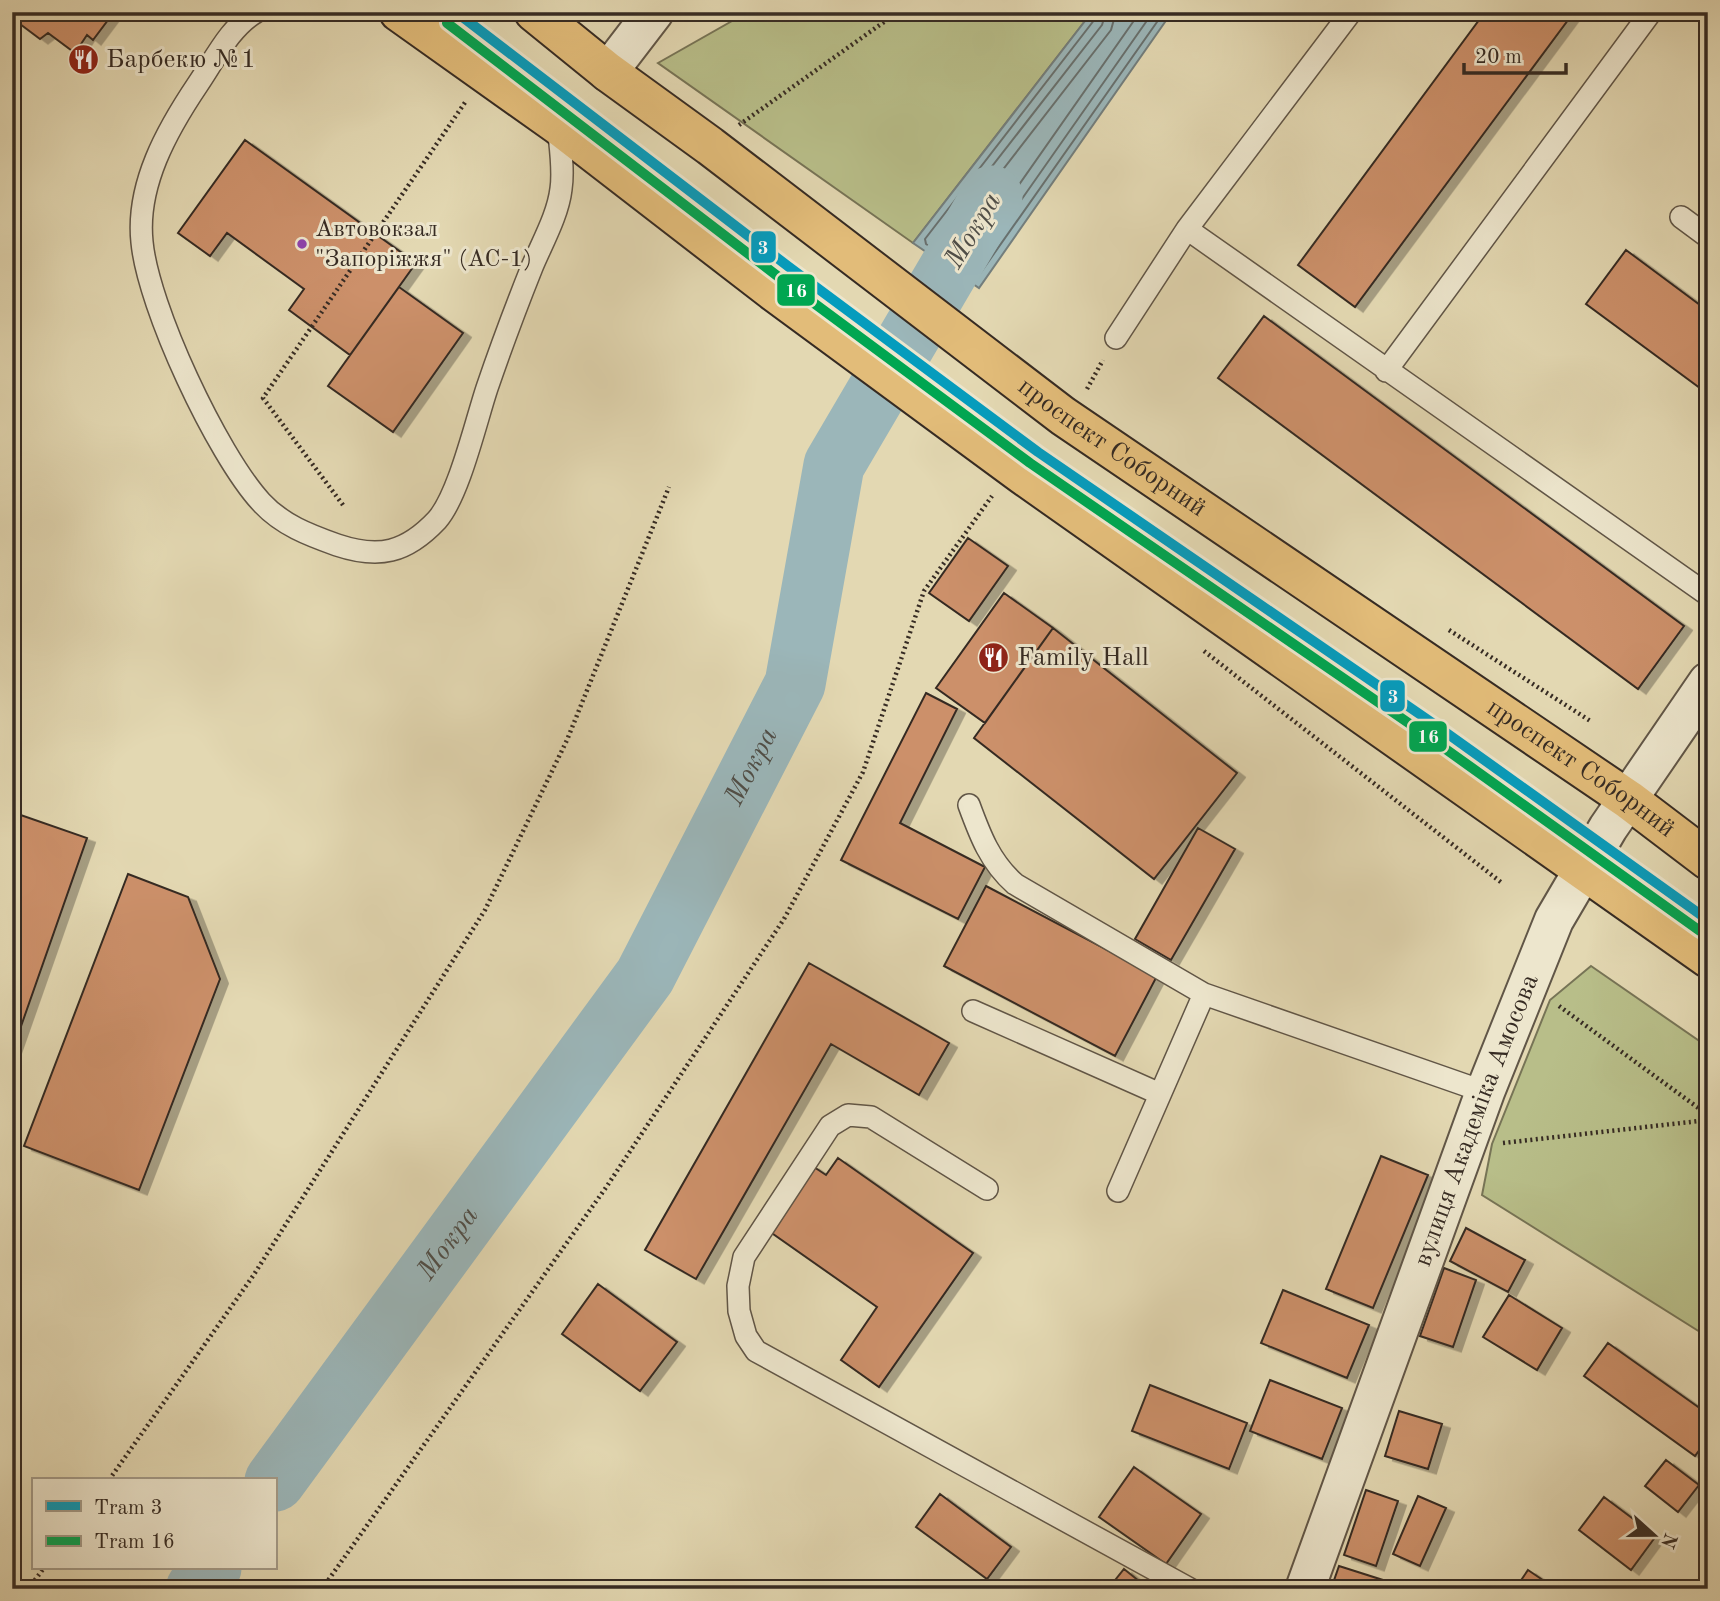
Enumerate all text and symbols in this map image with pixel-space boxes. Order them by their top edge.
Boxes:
scale bar [1464,32,1566,76]
restaurant icon: Барбекю №1 [66,43,100,77]
place label: Барбекю №1 [106,47,256,73]
text: 20 m [1475,47,1522,68]
water label: Мокра [940,188,1007,275]
place label: Автовокзал "Запоріжжя" (АС-1) [315,218,532,272]
line badge: 3 [750,230,777,264]
marker: Автовокзал "Запоріжжя" (АС-1) [295,237,309,251]
text: 3 [757,240,769,259]
line badge: 16 [776,273,816,307]
text: 16 [785,283,807,302]
street label: проспект Соборний [1013,373,1211,522]
restaurant icon: Family Hall [977,641,1011,675]
place label: Family Hall [1017,645,1149,671]
line badge: 3 [1379,679,1406,713]
text: 3 [1387,689,1399,708]
street label: проспект Соборний [1482,694,1680,843]
line badge: 16 [1408,720,1448,753]
water label: Мокра [720,723,784,811]
text: 16 [1417,729,1439,748]
street label: вулиця Академіка Амосова [1410,971,1544,1270]
water label: Мокра [412,1202,485,1287]
legend [32,1478,276,1570]
text: Tram 3 [94,1498,163,1519]
north arrow [1618,1500,1688,1570]
text: N [1656,1530,1679,1551]
text: Tram 16 [94,1532,175,1553]

